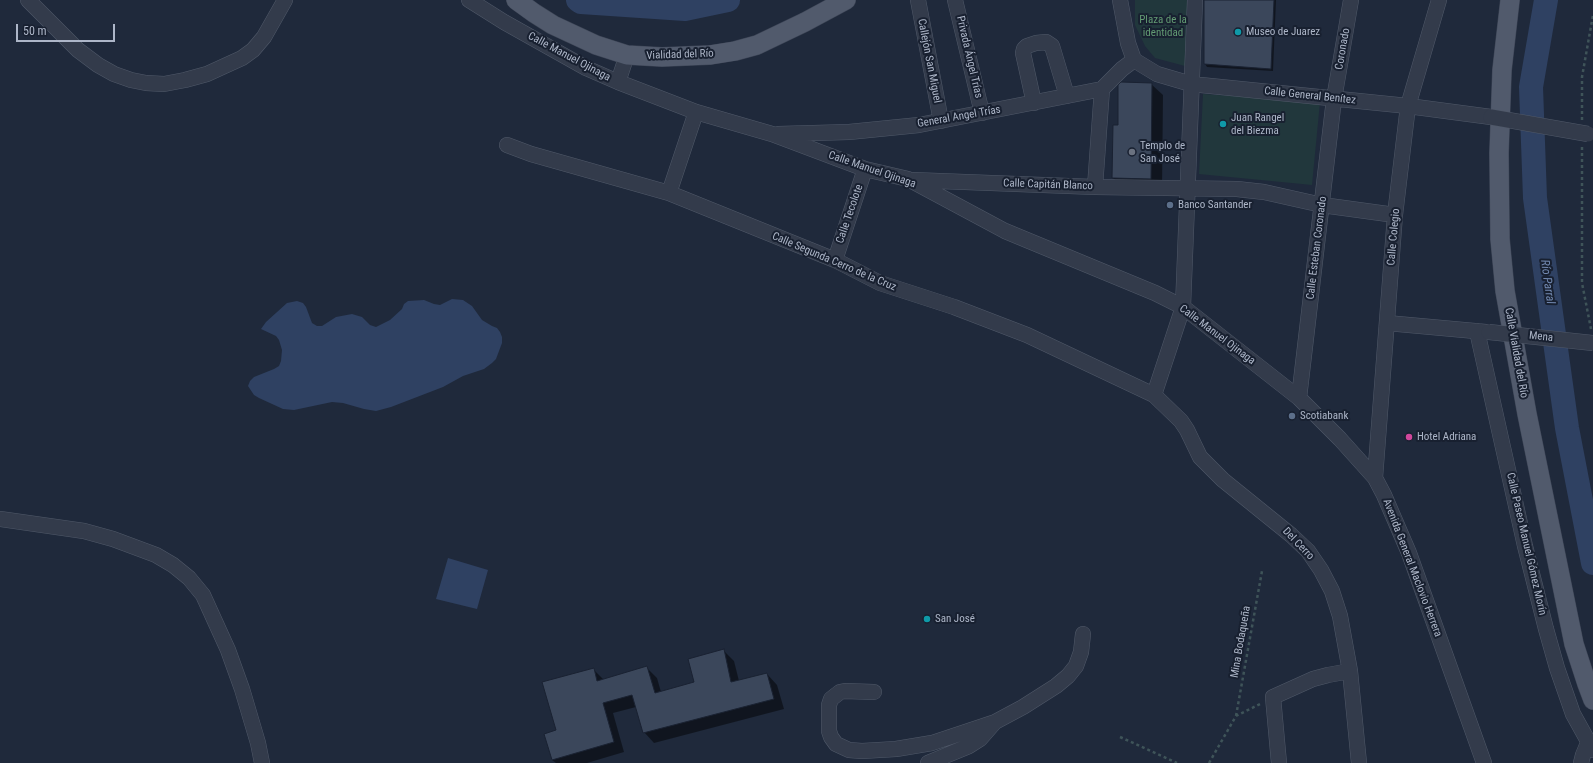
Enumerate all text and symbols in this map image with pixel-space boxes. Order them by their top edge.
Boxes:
park label: Plaza de la identidad [1139,13,1187,39]
street label: Privada Ángel Trías [953,15,985,99]
scale bar [18,16,117,42]
street label: Callejón San Miguel [914,18,944,104]
text: 50 m [23,24,47,38]
place label: Museo de Juarez [1246,25,1320,39]
marker: Museo de Juarez [1233,27,1243,37]
street label: Coronado [1333,27,1353,71]
street label: Calle Manuel Ojinaga [525,30,613,84]
street label: Vialidad del Río [646,47,714,63]
street label: Calle General Benítez [1263,85,1357,107]
street label: General Angel Trías [916,103,1002,131]
place label: Juan Rangel del Biezma [1231,111,1284,137]
marker: Juan Rangel del Biezma [1218,119,1228,129]
place label: Templo de San José [1140,139,1185,165]
marker: Templo de San José [1127,147,1137,157]
street label: Calle Manuel Ojinaga [827,149,917,191]
street label: Calle Capitán Blanco [1003,177,1093,193]
street label: Calle Tecolote [834,183,866,245]
street label: Calle Esteban Coronado [1304,196,1330,300]
place label: Banco Santander [1178,198,1252,212]
marker: Banco Santander [1165,200,1175,210]
street label: Calle Colegio [1385,208,1403,266]
street label: Calle Segunda Cerro de la Cruz [770,230,898,294]
water label: Río Parral [1537,259,1557,305]
street label: Calle Manuel Ojinaga [1176,302,1258,368]
street label: Calle Vialidad del Río [1502,307,1530,399]
street label: Mena [1528,329,1554,345]
place label: Scotiabank [1300,409,1348,423]
marker: Scotiabank [1287,411,1297,421]
place label: Hotel Adriana [1417,430,1476,444]
marker: Hotel Adriana [1404,432,1414,442]
street label: Calle Paseo Manuel Gómez Morín [1503,471,1549,617]
street label: Avenida General Maclovio Herrera [1380,497,1444,639]
street label: Del Cerro [1279,525,1317,563]
street label: Mina Bodaqueña [1228,605,1254,679]
place label: San José [935,612,975,626]
marker: San José [922,614,932,624]

